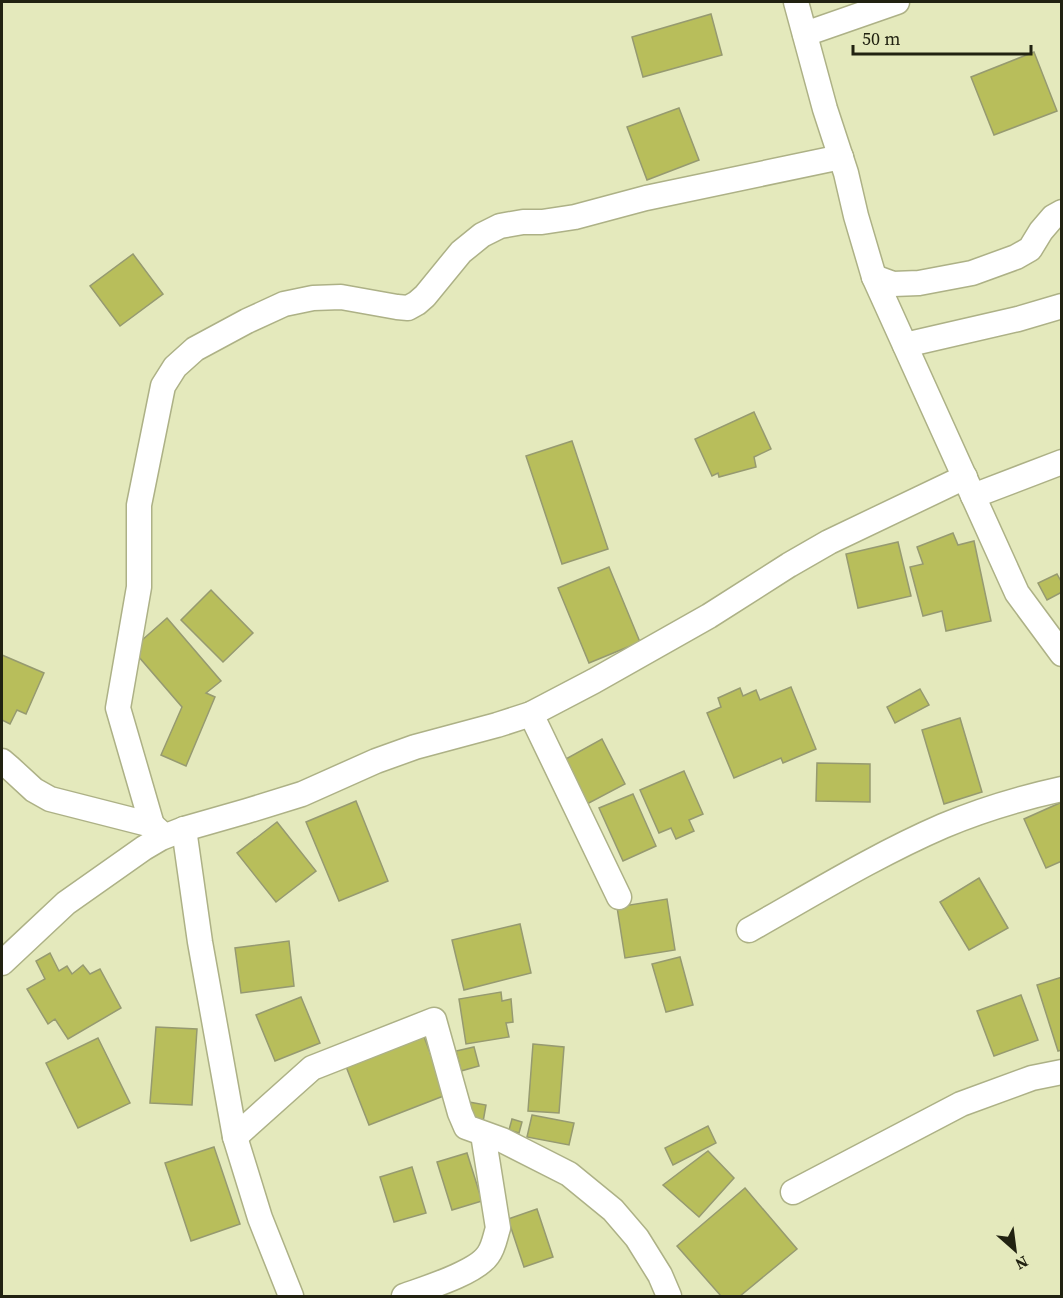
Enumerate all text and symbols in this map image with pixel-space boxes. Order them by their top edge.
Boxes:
scale bar [853,18,1032,56]
text: 50 m [862,26,900,51]
north arrow [985,1220,1045,1280]
text: N [1011,1251,1032,1276]

